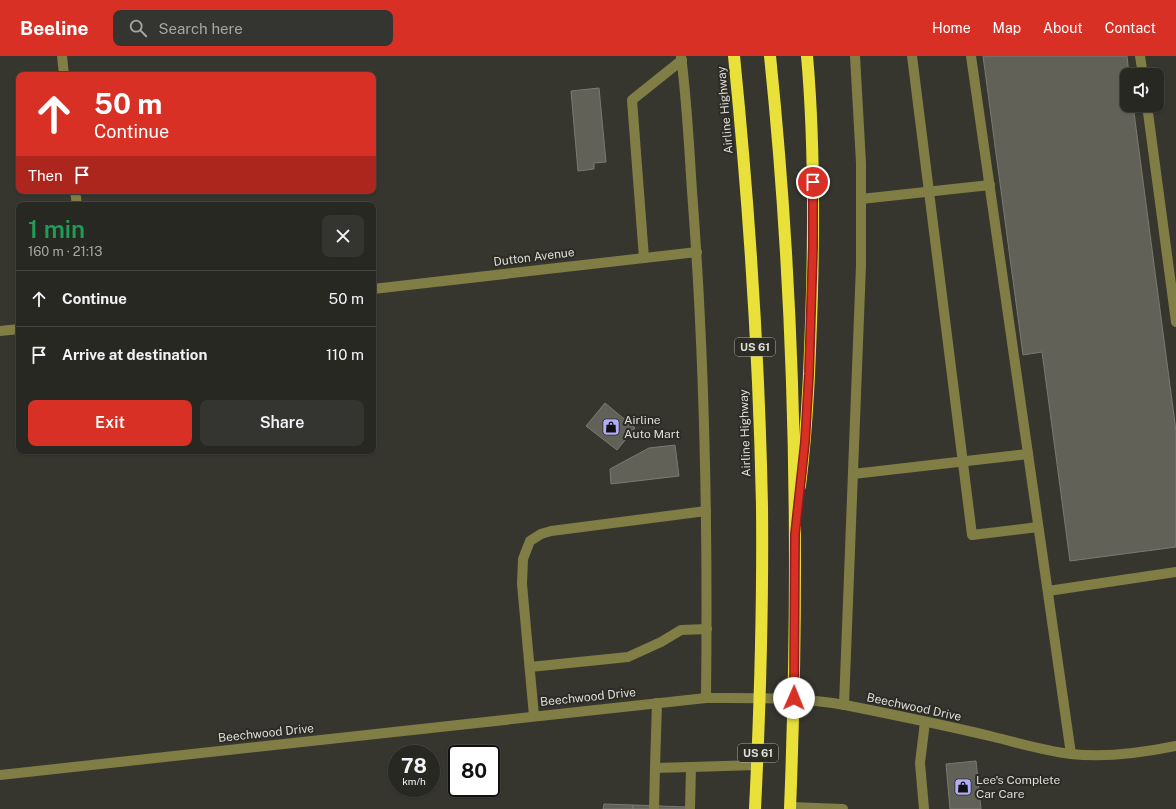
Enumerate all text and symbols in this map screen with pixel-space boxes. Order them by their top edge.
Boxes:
search box [113,10,393,46]
text: Beeline [20,17,89,39]
icon: search [127,17,149,39]
text: Search here [159,20,243,37]
text: Home [932,20,971,36]
text: Map [993,20,1021,36]
text: About [1043,20,1083,36]
text: Contact [1105,20,1156,36]
street label: Airline Highway [714,65,736,154]
map controls [1120,68,1164,112]
button: sound [1120,68,1164,112]
text: 50 m [94,87,162,120]
icon: ahead [28,88,80,140]
text: Continue [94,121,169,142]
icon: arrive [71,164,93,186]
pin [796,165,830,199]
text: Then [28,167,63,184]
icon: arrive [802,171,824,193]
text: 1 min [28,215,85,243]
button: close [322,215,364,257]
text: 160 m · 21:13 [28,244,102,259]
street label: Dutton Avenue [493,245,576,269]
icon: ahead [28,288,50,310]
text: Continue [62,290,127,307]
text: 50 m [329,290,364,307]
road number: US 61 [735,338,775,356]
icon: arrive [28,344,50,366]
text: Arrive at destination [62,346,207,363]
text: 110 m [326,346,364,363]
street label: Airline Highway [736,388,754,477]
button: Exit [28,400,192,446]
button: Share [200,400,364,446]
place label: Airline Auto Mart [624,413,680,441]
shop icon: Airline Auto Mart [601,417,621,437]
position arrow [773,677,815,719]
street label: Beechwood Drive [539,685,637,709]
street label: Beechwood Drive [865,690,963,724]
street label: Beechwood Drive [217,721,315,745]
road number: US 61 [738,744,778,762]
speed limit sign: 80 [448,745,500,797]
text: 78 [401,754,427,778]
place label: Lee's Complete Car Care [976,773,1060,801]
text: km/h [402,775,426,787]
shop icon: Lee's Complete Car Care [953,777,973,797]

